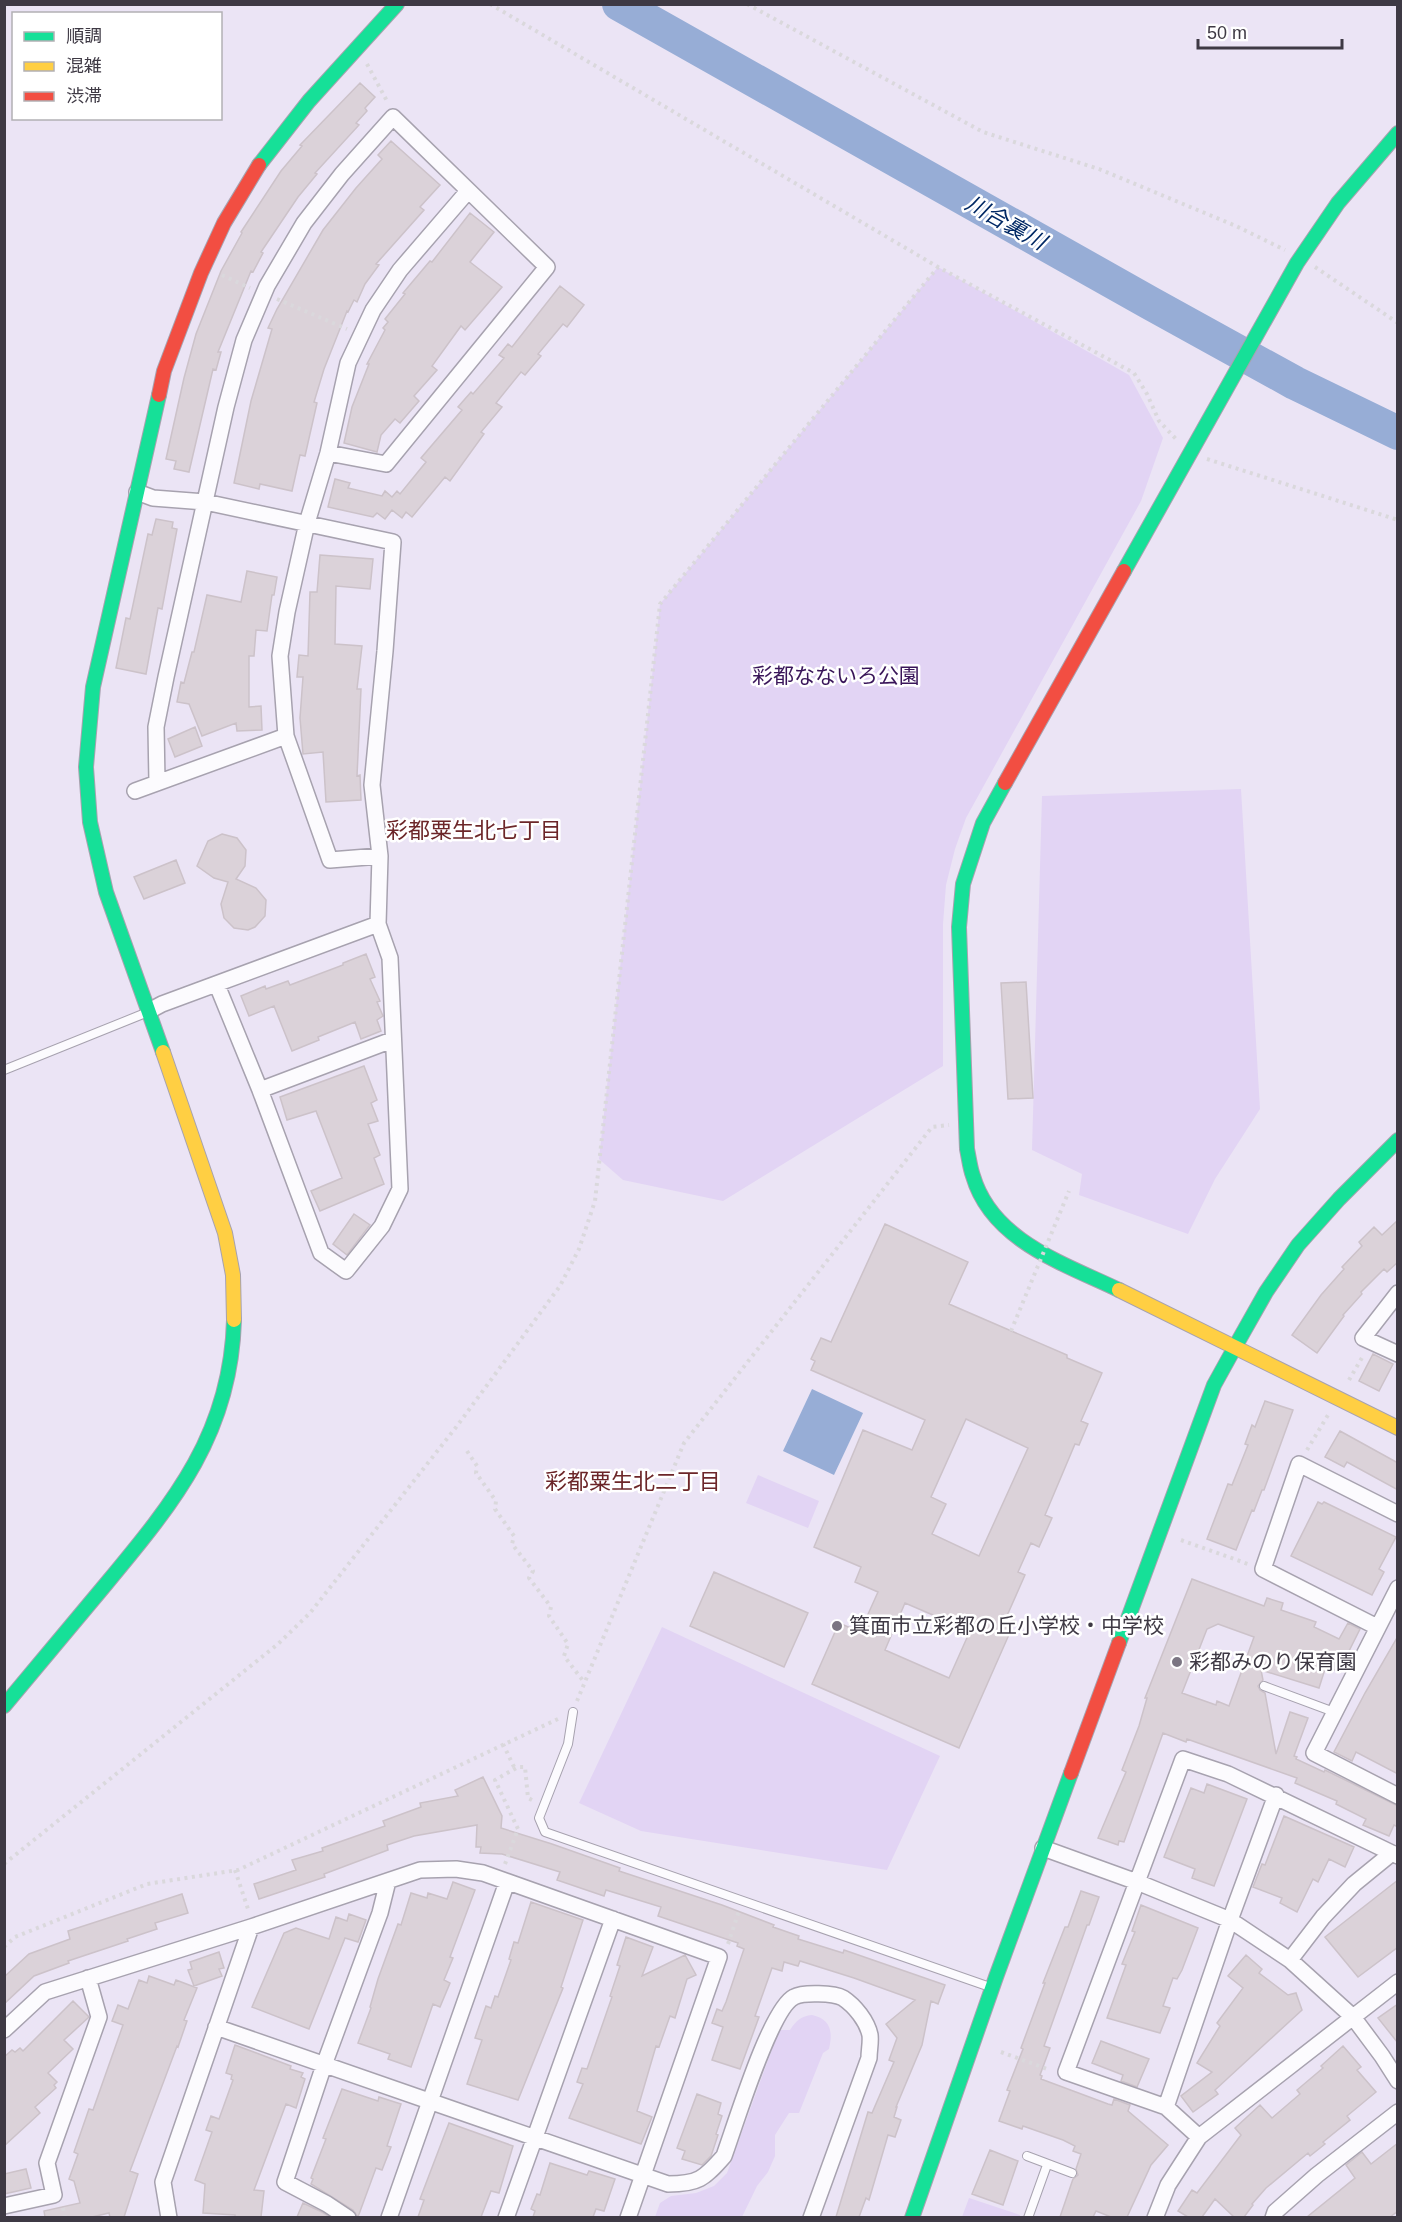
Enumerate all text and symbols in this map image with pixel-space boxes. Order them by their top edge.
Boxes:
legend [12,12,222,120]
scale bar [1198,12,1342,50]
text: 50 m [1207,23,1247,43]
text: 順調 [66,26,102,46]
text: 混雑 [66,56,102,76]
text: 渋滞 [66,86,102,106]
water label: 川合裏川 [961,190,1052,256]
park label: 彩都なないろ公園 [752,664,920,687]
district label: 彩都粟生北七丁目 [386,818,562,843]
district label: 彩都粟生北二丁目 [545,1469,721,1494]
place label: 箕面市立彩都の丘小学校・中学校 [849,1614,1164,1637]
marker: 箕面市立彩都の丘小学校・中学校 [830,1619,844,1633]
place label: 彩都みのり保育園 [1189,1650,1357,1673]
marker: 彩都みのり保育園 [1170,1655,1184,1669]

